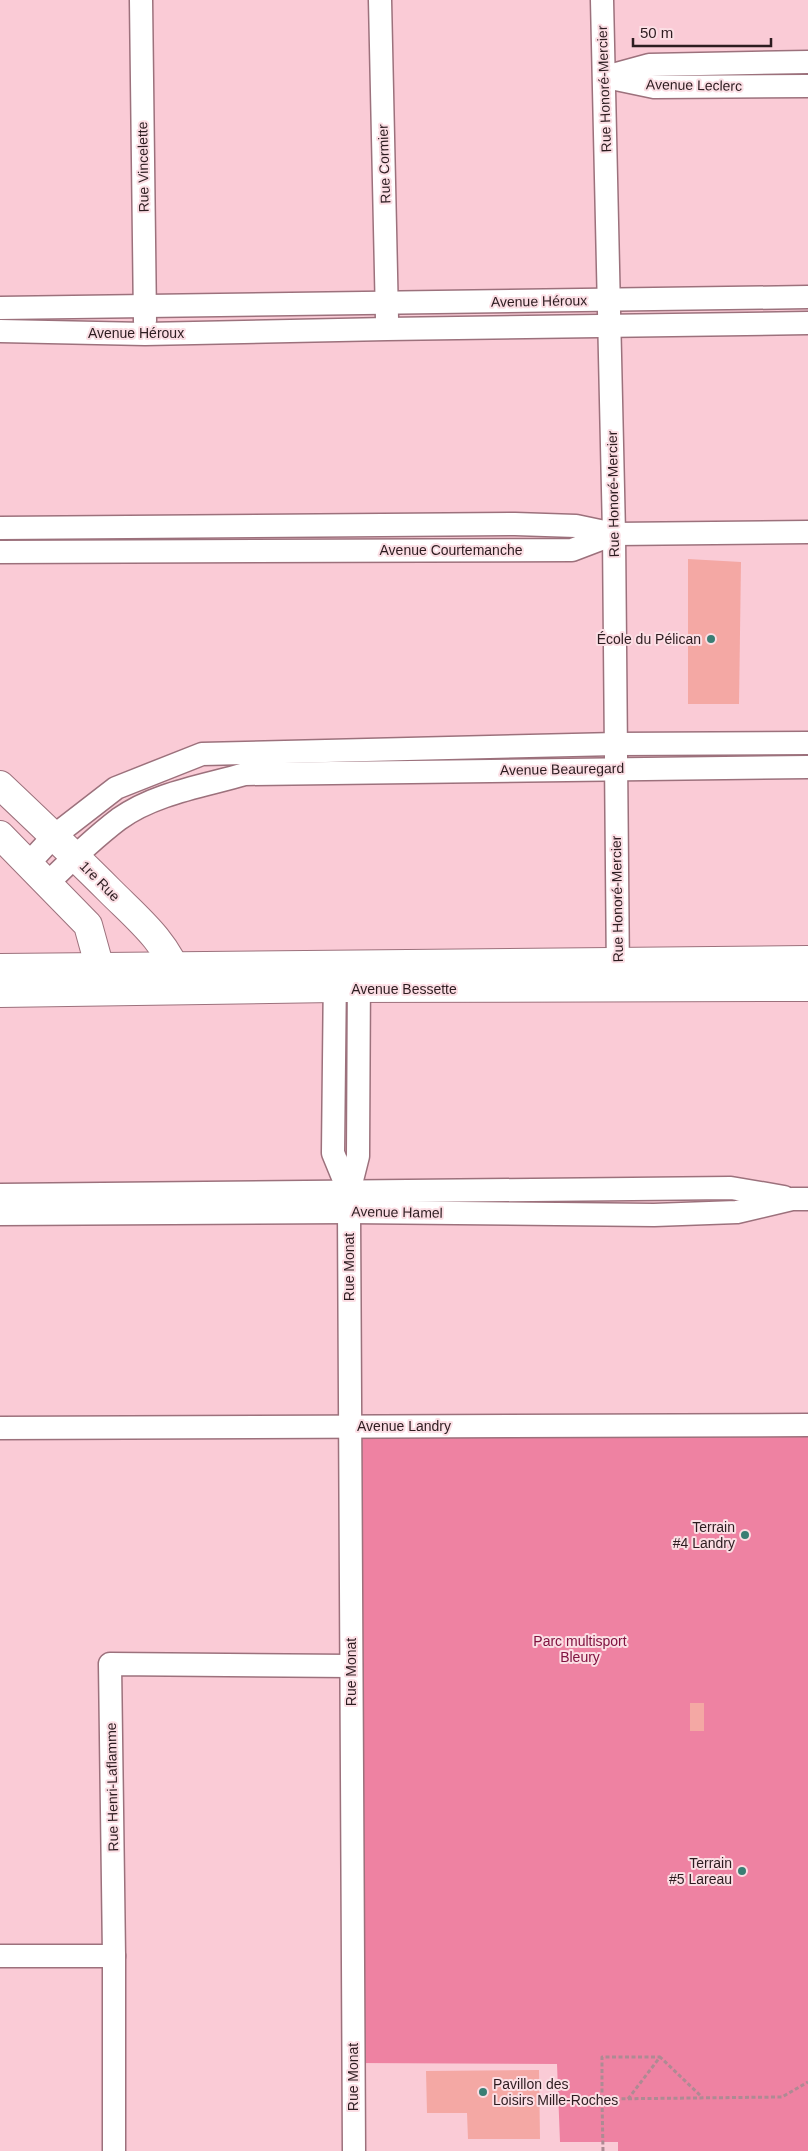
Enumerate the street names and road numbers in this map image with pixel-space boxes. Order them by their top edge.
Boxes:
street label: Rue Honoré-Mercier [594,25,614,153]
street label: Avenue Leclerc [646,76,742,94]
street label: Rue Vincelette [134,121,152,213]
street label: Rue Cormier [375,124,393,204]
street label: Avenue Héroux [491,292,587,310]
street label: Avenue Héroux [88,325,184,341]
street label: Rue Honoré-Mercier [604,430,622,558]
street label: Avenue Courtemanche [380,542,523,558]
street label: Avenue Beauregard [500,760,624,778]
street label: Rue Honoré-Mercier [608,835,626,963]
street label: 1re Rue [77,858,123,904]
street label: Avenue Bessette [351,981,457,997]
street label: Avenue Hamel [351,1203,443,1221]
street label: Rue Monat [341,1233,357,1301]
street label: Avenue Landry [357,1418,451,1434]
street label: Rue Monat [343,1638,359,1706]
street label: Rue Henri-Laflamme [103,1722,121,1852]
street label: Rue Monat [345,2043,361,2111]

